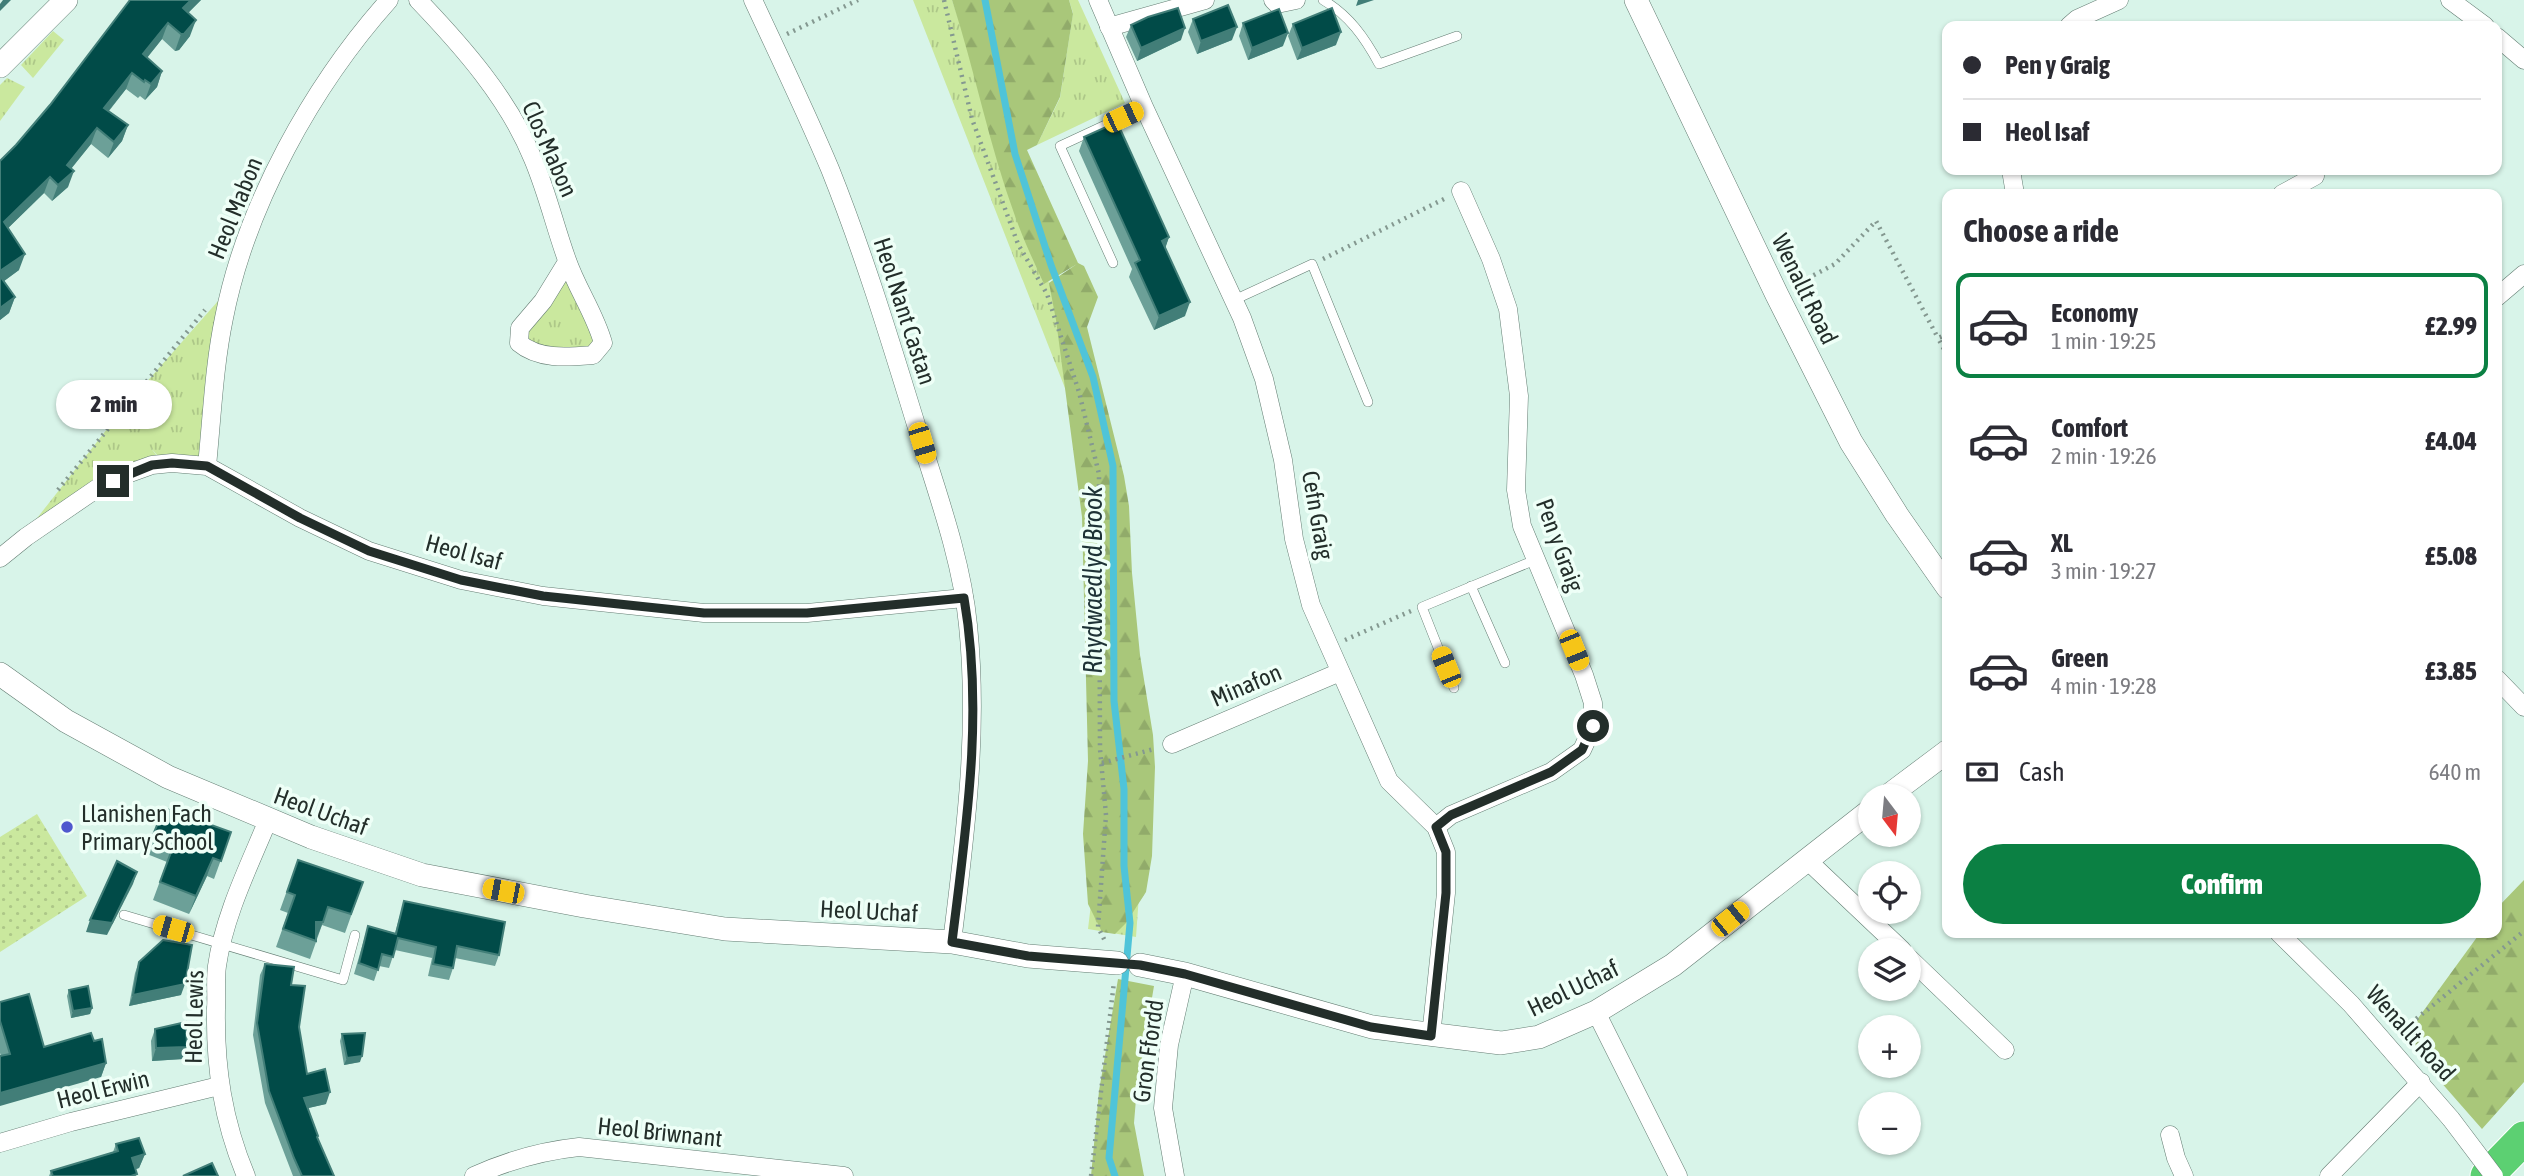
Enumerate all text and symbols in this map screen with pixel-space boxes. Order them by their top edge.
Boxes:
text: Pen y Graig [2005,50,2110,80]
street label: Clos Mabon [517,97,583,201]
car [1100,99,1147,135]
text: Heol Isaf [2005,117,2090,147]
street label: Heol Mabon [202,153,268,263]
text: Choose a ride [1963,212,2119,249]
street label: Wenallt Road [1767,230,1843,348]
street label: Heol Nant Castan [869,234,941,388]
icon: car [1967,294,2030,357]
text: Economy [2051,298,2138,328]
text: £2.99 [2425,311,2477,341]
text: 1 min · 19:25 [2051,328,2157,354]
callout: 2 min [55,379,171,428]
text: 2 min [91,391,137,417]
icon: car [1967,409,2030,472]
text: Comfort [2051,413,2128,443]
car [906,420,939,466]
text: £4.04 [2425,426,2477,456]
text: 2 min · 19:26 [2051,443,2157,469]
route end [97,465,129,497]
street label: Cefn Graig [1297,469,1339,562]
water label: Rhydwaedlyd Brook [1078,486,1108,674]
street label: Pen y Graig [1531,495,1589,596]
icon: car [1967,524,2030,587]
text: XL [2051,528,2073,558]
street label: Heol Isaf [423,529,506,575]
text: £5.08 [2425,541,2477,571]
text: 3 min · 19:27 [2051,558,2157,584]
car [1557,627,1592,673]
icon: car [1967,639,2030,702]
text: Green [2051,643,2109,673]
car [1429,644,1464,690]
text: £3.85 [2425,656,2477,686]
street label: Minafon [1207,658,1285,712]
text: 4 min · 19:28 [2051,673,2157,699]
route start [1577,710,1609,742]
icon: cash [1963,753,2001,791]
text: Cash [2019,757,2065,787]
text: 640 m [2429,759,2481,785]
street label: Heol Uchaf [270,782,372,841]
north arrow [1858,784,1922,847]
map controls [1858,784,1921,1155]
place label: Llanishen Fach Primary School [81,800,214,855]
marker: Llanishen Fach Primary School [59,819,75,835]
button: Confirm [1963,844,2481,924]
button: locate [1858,861,1921,924]
car [481,877,526,905]
street label: Heol Uchaf [819,895,919,927]
car [1708,898,1753,940]
car [150,913,197,945]
button: layers [1858,938,1921,1001]
street label: Heol Uchaf [1523,954,1623,1022]
street label: Heol Lewis [180,970,208,1064]
street label: Wenallt Road [2361,980,2461,1086]
street label: Gron Ffordd [1127,998,1169,1104]
button: + [1858,1015,1921,1078]
street label: Heol Erwin [54,1064,152,1114]
button: − [1858,1092,1921,1155]
street label: Heol Briwnant [596,1112,724,1152]

